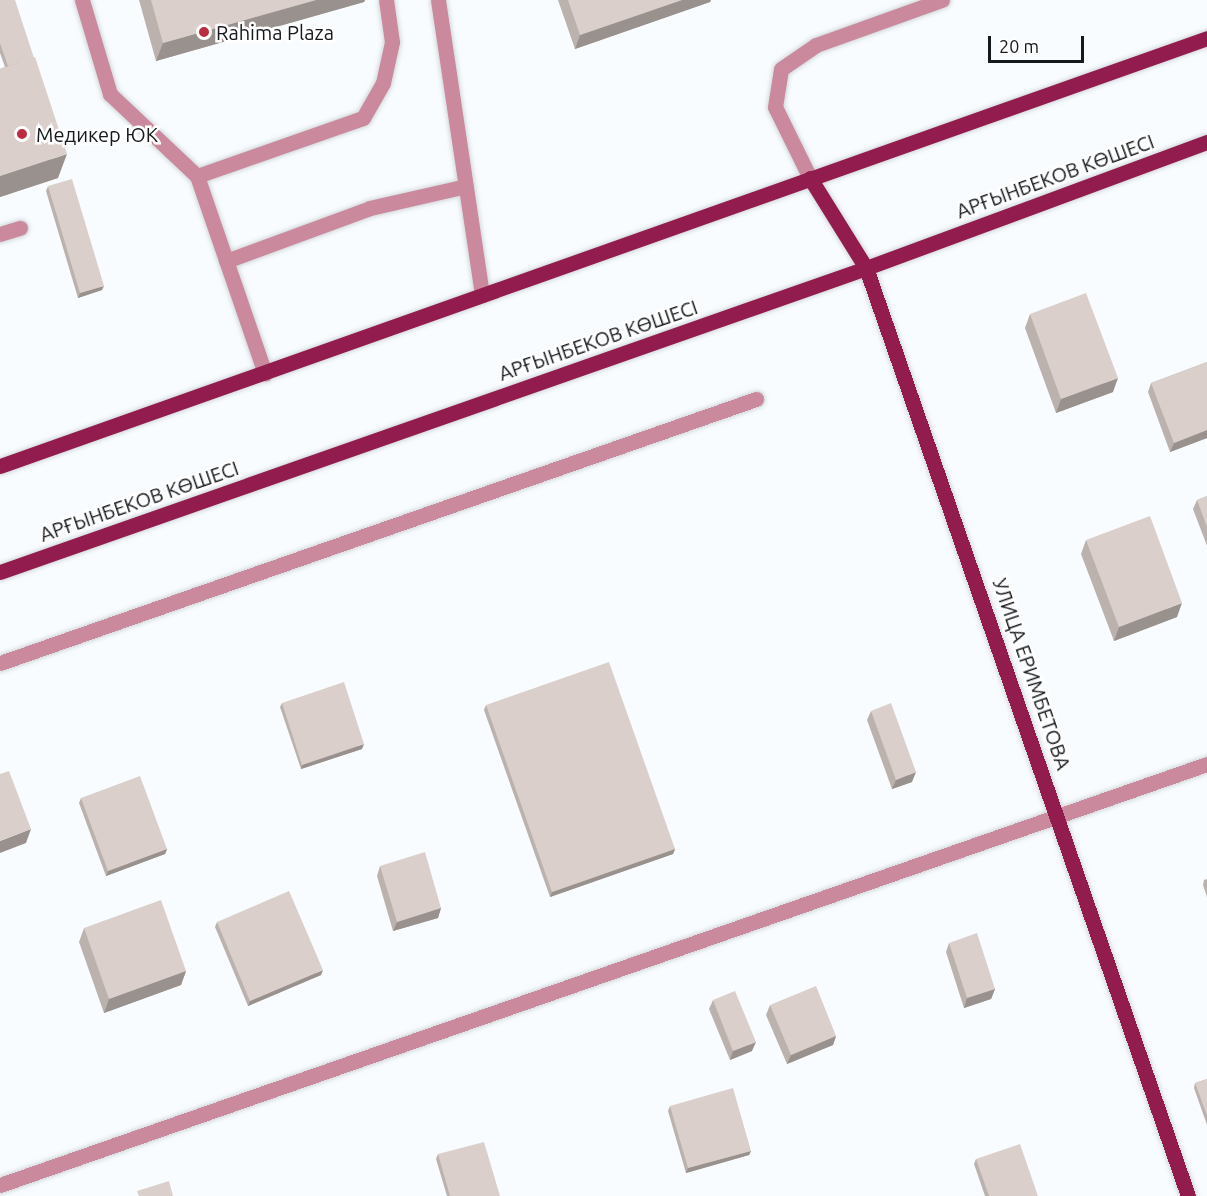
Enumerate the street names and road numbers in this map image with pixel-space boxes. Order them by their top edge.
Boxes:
street label: АРҒЫНБЕКОВ КӨШЕСІ [953,129,1157,223]
street label: АРҒЫНБЕКОВ КӨШЕСІ [495,295,701,385]
street label: АРҒЫНБЕКОВ КӨШЕСІ [36,456,242,546]
street label: УЛИЦА ЕРИМБЕТОВА [988,575,1076,773]

